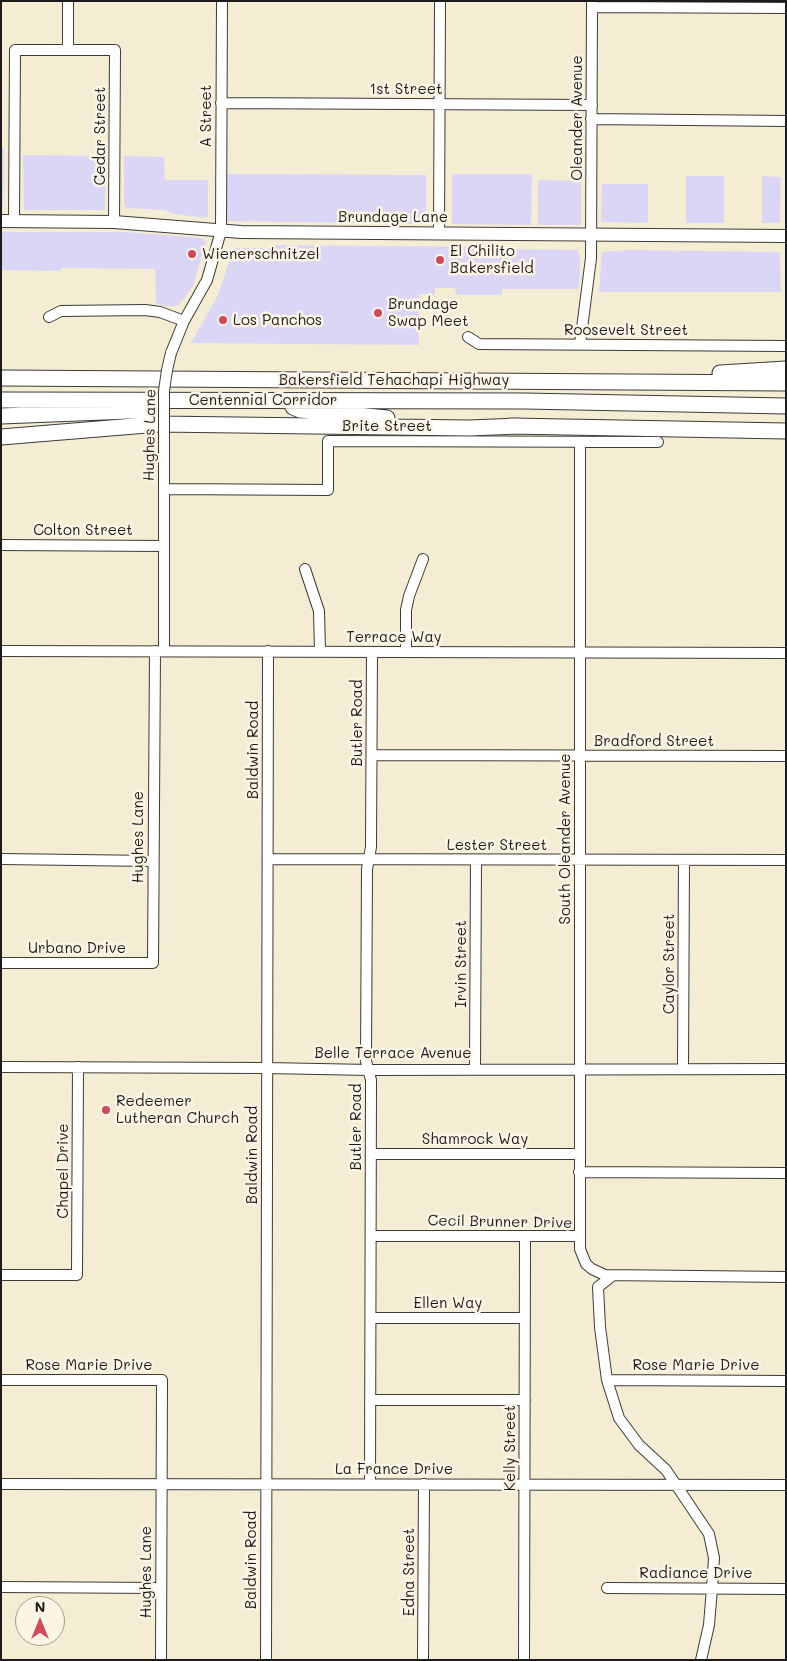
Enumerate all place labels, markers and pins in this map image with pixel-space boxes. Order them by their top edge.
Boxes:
place label: El Chilito Bakersfield [450,242,534,277]
place label: Wienerschnitzel [202,245,320,263]
marker: Wienerschnitzel [186,248,198,260]
marker: El Chilito Bakersfield [434,254,446,266]
place label: Brundage Swap Meet [388,295,469,330]
marker: Brundage Swap Meet [372,307,384,319]
place label: Los Panchos [233,311,322,329]
marker: Los Panchos [217,314,229,326]
place label: Redeemer Lutheran Church [116,1092,239,1127]
marker: Redeemer Lutheran Church [100,1104,112,1116]

